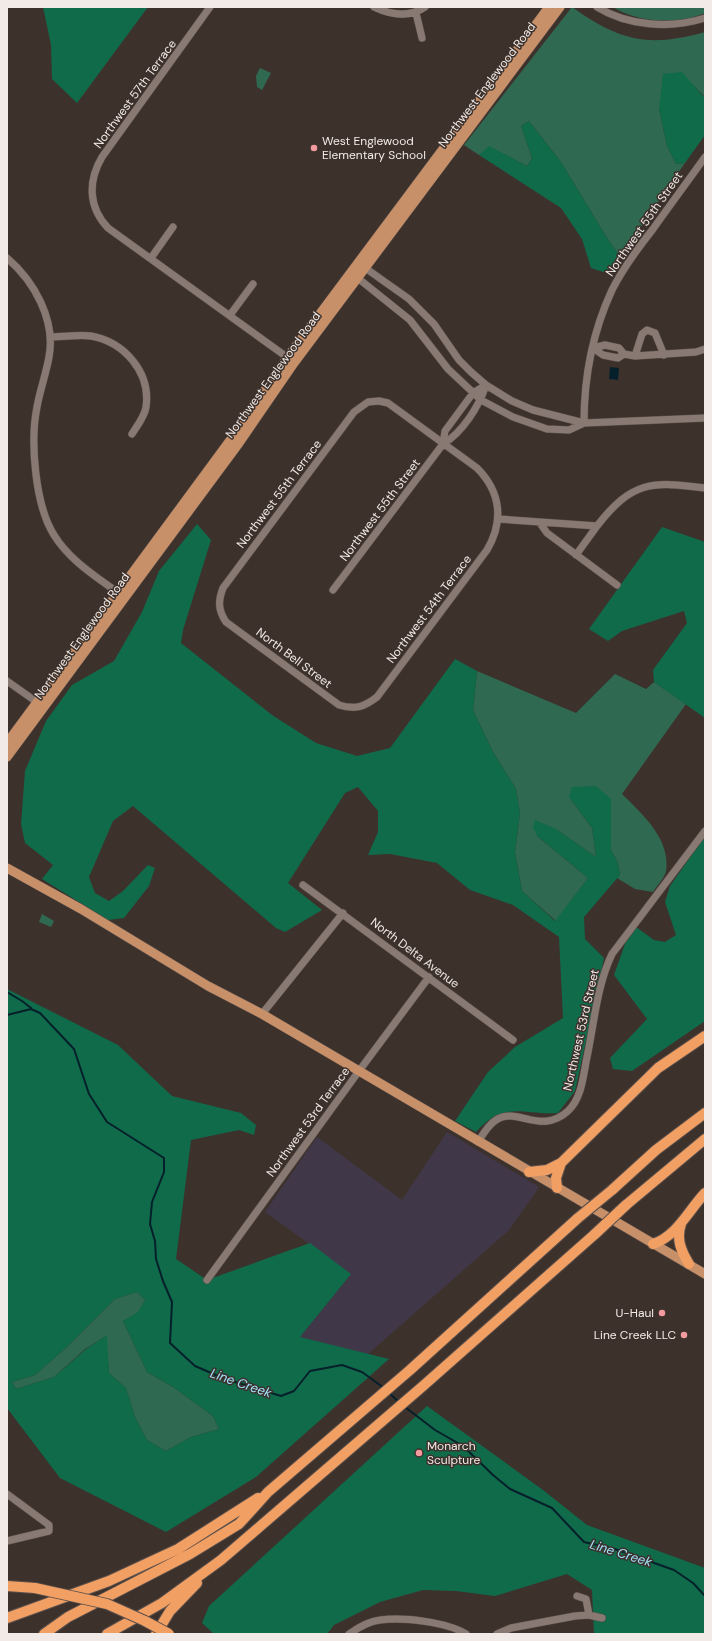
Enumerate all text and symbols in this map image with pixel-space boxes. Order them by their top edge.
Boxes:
street label: Northwest Englewood Road [435,19,539,151]
street label: Northwest 57th Terrace [90,36,180,152]
place label: West Englewood Elementary School [322,133,426,163]
marker: West Englewood Elementary School [309,143,319,153]
street label: Northwest 55th Street [602,168,686,280]
street label: Northwest Englewood Road [222,309,324,441]
street label: Northwest 55th Terrace [233,436,325,551]
street label: Northwest 55th Street [336,455,424,564]
street label: Northwest 54th Terrace [383,551,475,666]
street label: Northwest Englewood Road [31,570,133,702]
street label: North Bell Street [253,624,335,692]
street label: North Delta Avenue [367,914,463,992]
street label: Northwest 53rd Street [559,967,603,1092]
street label: Northwest 53rd Terrace [263,1064,353,1180]
place label: U-Haul [615,1305,654,1321]
marker: U-Haul [657,1308,667,1318]
place label: Line Creek LLC [594,1327,676,1343]
marker: Line Creek LLC [679,1330,689,1340]
water label: Line Creek [208,1365,274,1402]
place label: Monarch Sculpture [427,1438,480,1468]
marker: Monarch Sculpture [414,1448,424,1458]
water label: Line Creek [588,1536,654,1571]

